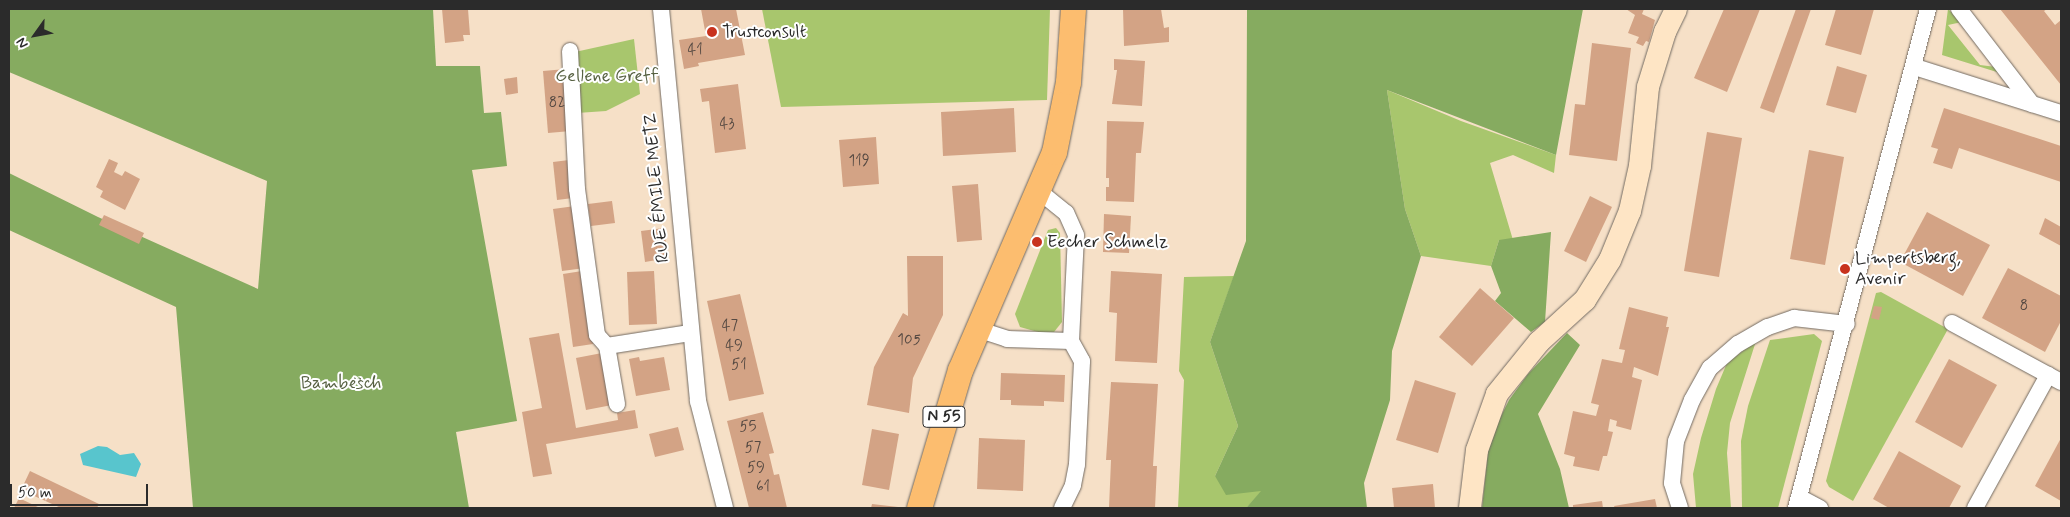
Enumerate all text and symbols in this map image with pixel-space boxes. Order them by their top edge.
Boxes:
north arrow [10,10,60,60]
place label: Trustconsult [722,21,806,43]
marker: Trustconsult [706,26,718,38]
text: N [12,34,32,52]
house number: 41 [687,42,703,60]
park label: Gellene Greff [556,65,658,87]
house number: 82 [549,95,565,113]
street label: RUE ÉMILE METZ [640,110,674,266]
house number: 43 [719,116,735,134]
house number: 119 [848,153,870,171]
place label: Eecher Schmelz [1047,231,1169,253]
marker: Eecher Schmelz [1031,236,1043,248]
place label: Limpertsberg, Avenir [1855,248,1961,290]
marker: Limpertsberg, Avenir [1839,263,1851,275]
house number: 8 [2020,298,2028,316]
house number: 47 [722,318,738,336]
house number: 105 [897,332,921,350]
house number: 49 [725,338,743,356]
house number: 51 [731,357,747,375]
park label: Bambësch [301,372,381,394]
road number: N 55 [922,404,966,431]
house number: 55 [740,419,756,437]
house number: 57 [745,440,761,458]
house number: 59 [747,460,765,478]
scale bar [12,474,150,506]
house number: 61 [756,479,770,497]
text: 50 m [18,483,52,503]

